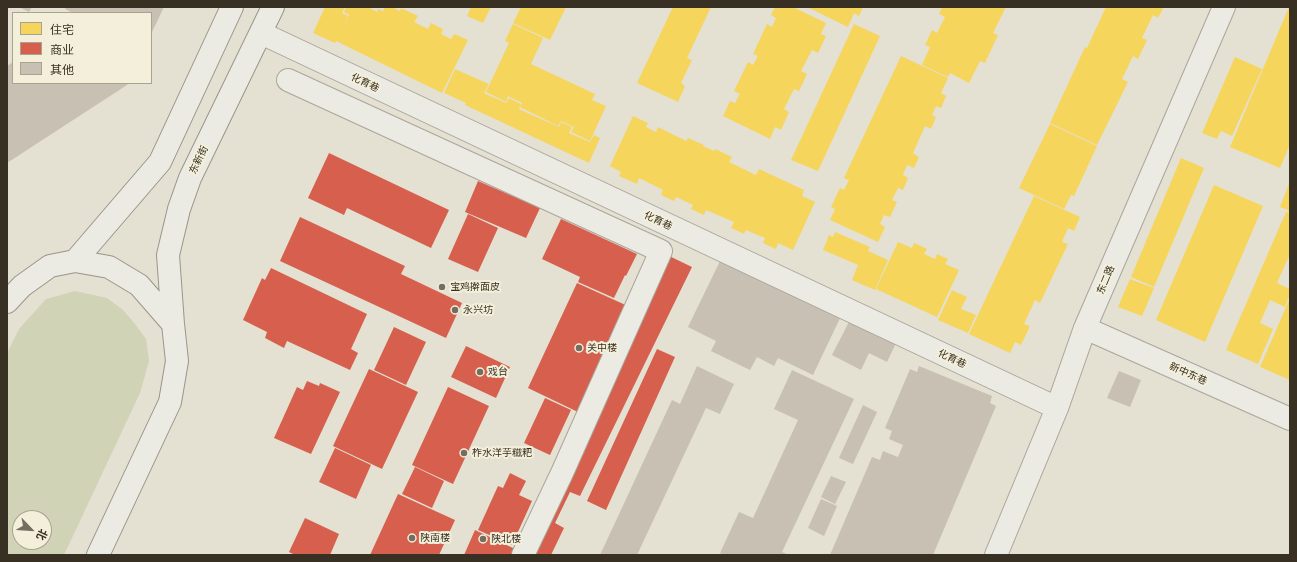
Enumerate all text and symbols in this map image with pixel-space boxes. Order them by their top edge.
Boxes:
legend [12,12,152,84]
text: 住宅 [50,22,74,37]
text: 商业 [50,42,74,57]
text: 其他 [50,62,74,77]
street label: 化育巷 [349,71,381,95]
street label: 东新街 [187,144,211,176]
street label: 化育巷 [642,209,674,233]
street label: 东二路 [1095,264,1117,296]
place label: 宝鸡擀面皮 [450,281,500,293]
marker: 宝鸡擀面皮 [437,282,447,292]
place label: 永兴坊 [463,304,493,316]
marker: 永兴坊 [450,305,460,315]
place label: 关中楼 [587,342,617,354]
marker: 关中楼 [574,343,584,353]
street label: 化育巷 [936,347,968,371]
street label: 新中东巷 [1167,360,1209,388]
place label: 戏台 [488,366,508,378]
marker: 戏台 [475,367,485,377]
place label: 柞水洋芋糍粑 [472,447,532,459]
marker: 柞水洋芋糍粑 [459,448,469,458]
north arrow [12,510,52,550]
text: 北 [33,527,51,543]
place label: 陕南楼 [420,532,450,544]
marker: 陕南楼 [407,533,417,543]
place label: 陕北楼 [491,533,521,545]
marker: 陕北楼 [478,534,488,544]

